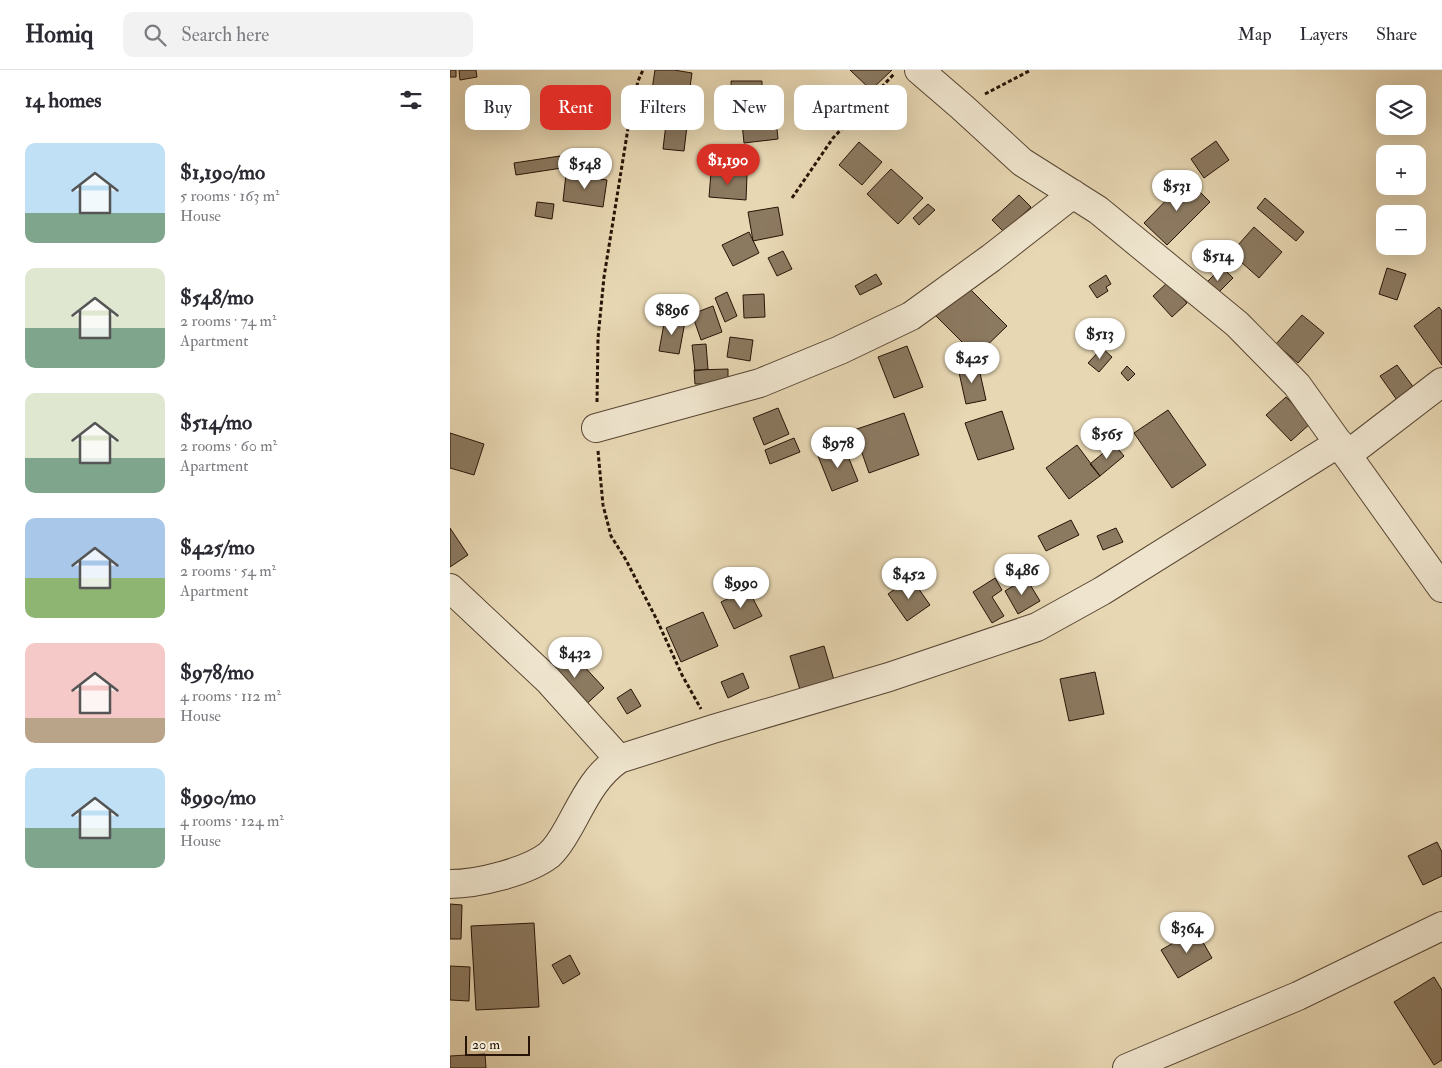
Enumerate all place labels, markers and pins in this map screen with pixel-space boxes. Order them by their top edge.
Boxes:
pin: $1,190 [687,144,769,186]
pin: $548 [555,148,615,190]
pin: $531 [1147,170,1207,212]
pin: $514 [1188,240,1248,282]
pin: $896 [642,294,702,336]
pin: $513 [1070,318,1130,360]
pin: $425 [942,342,1002,384]
pin: $565 [1077,418,1137,460]
pin: $978 [808,426,868,469]
pin: $486 [992,554,1052,596]
pin: $452 [879,558,939,600]
pin: $990 [711,566,771,609]
pin: $432 [545,636,605,679]
pin: $364 [1157,912,1217,954]

